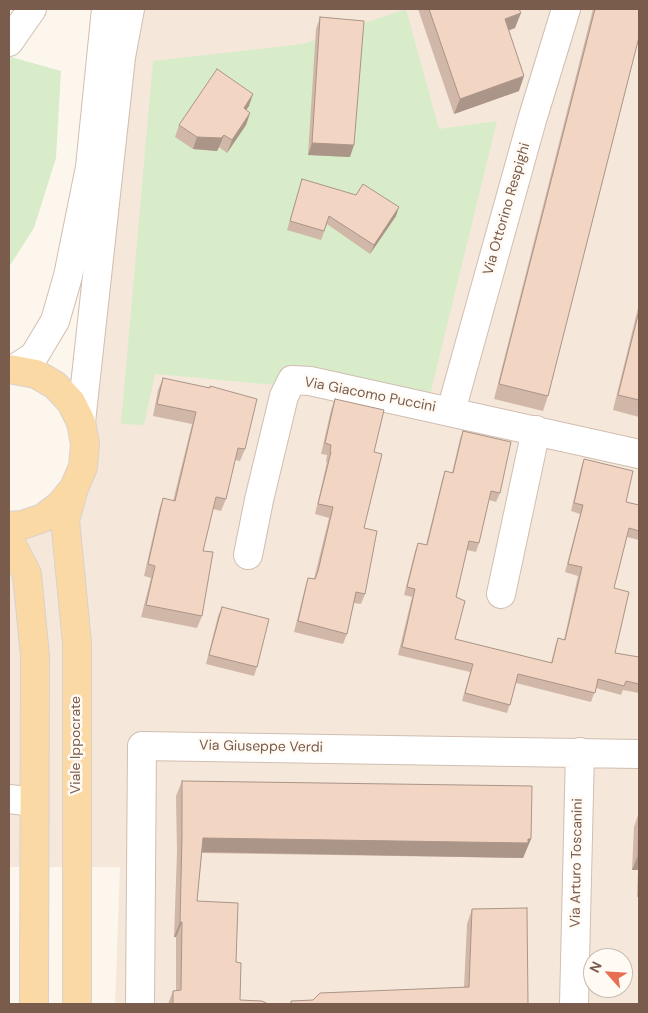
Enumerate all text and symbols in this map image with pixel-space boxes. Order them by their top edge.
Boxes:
street label: Via Ottorino Respighi [480,141,534,277]
street label: Via Giacomo Puccini [303,374,437,416]
street label: Viale Ippocrate [68,696,84,794]
street label: Via Giuseppe Verdi [199,738,323,756]
street label: Via Arturo Toscanini [567,798,587,928]
north arrow [583,948,633,998]
text: N [585,958,606,975]

